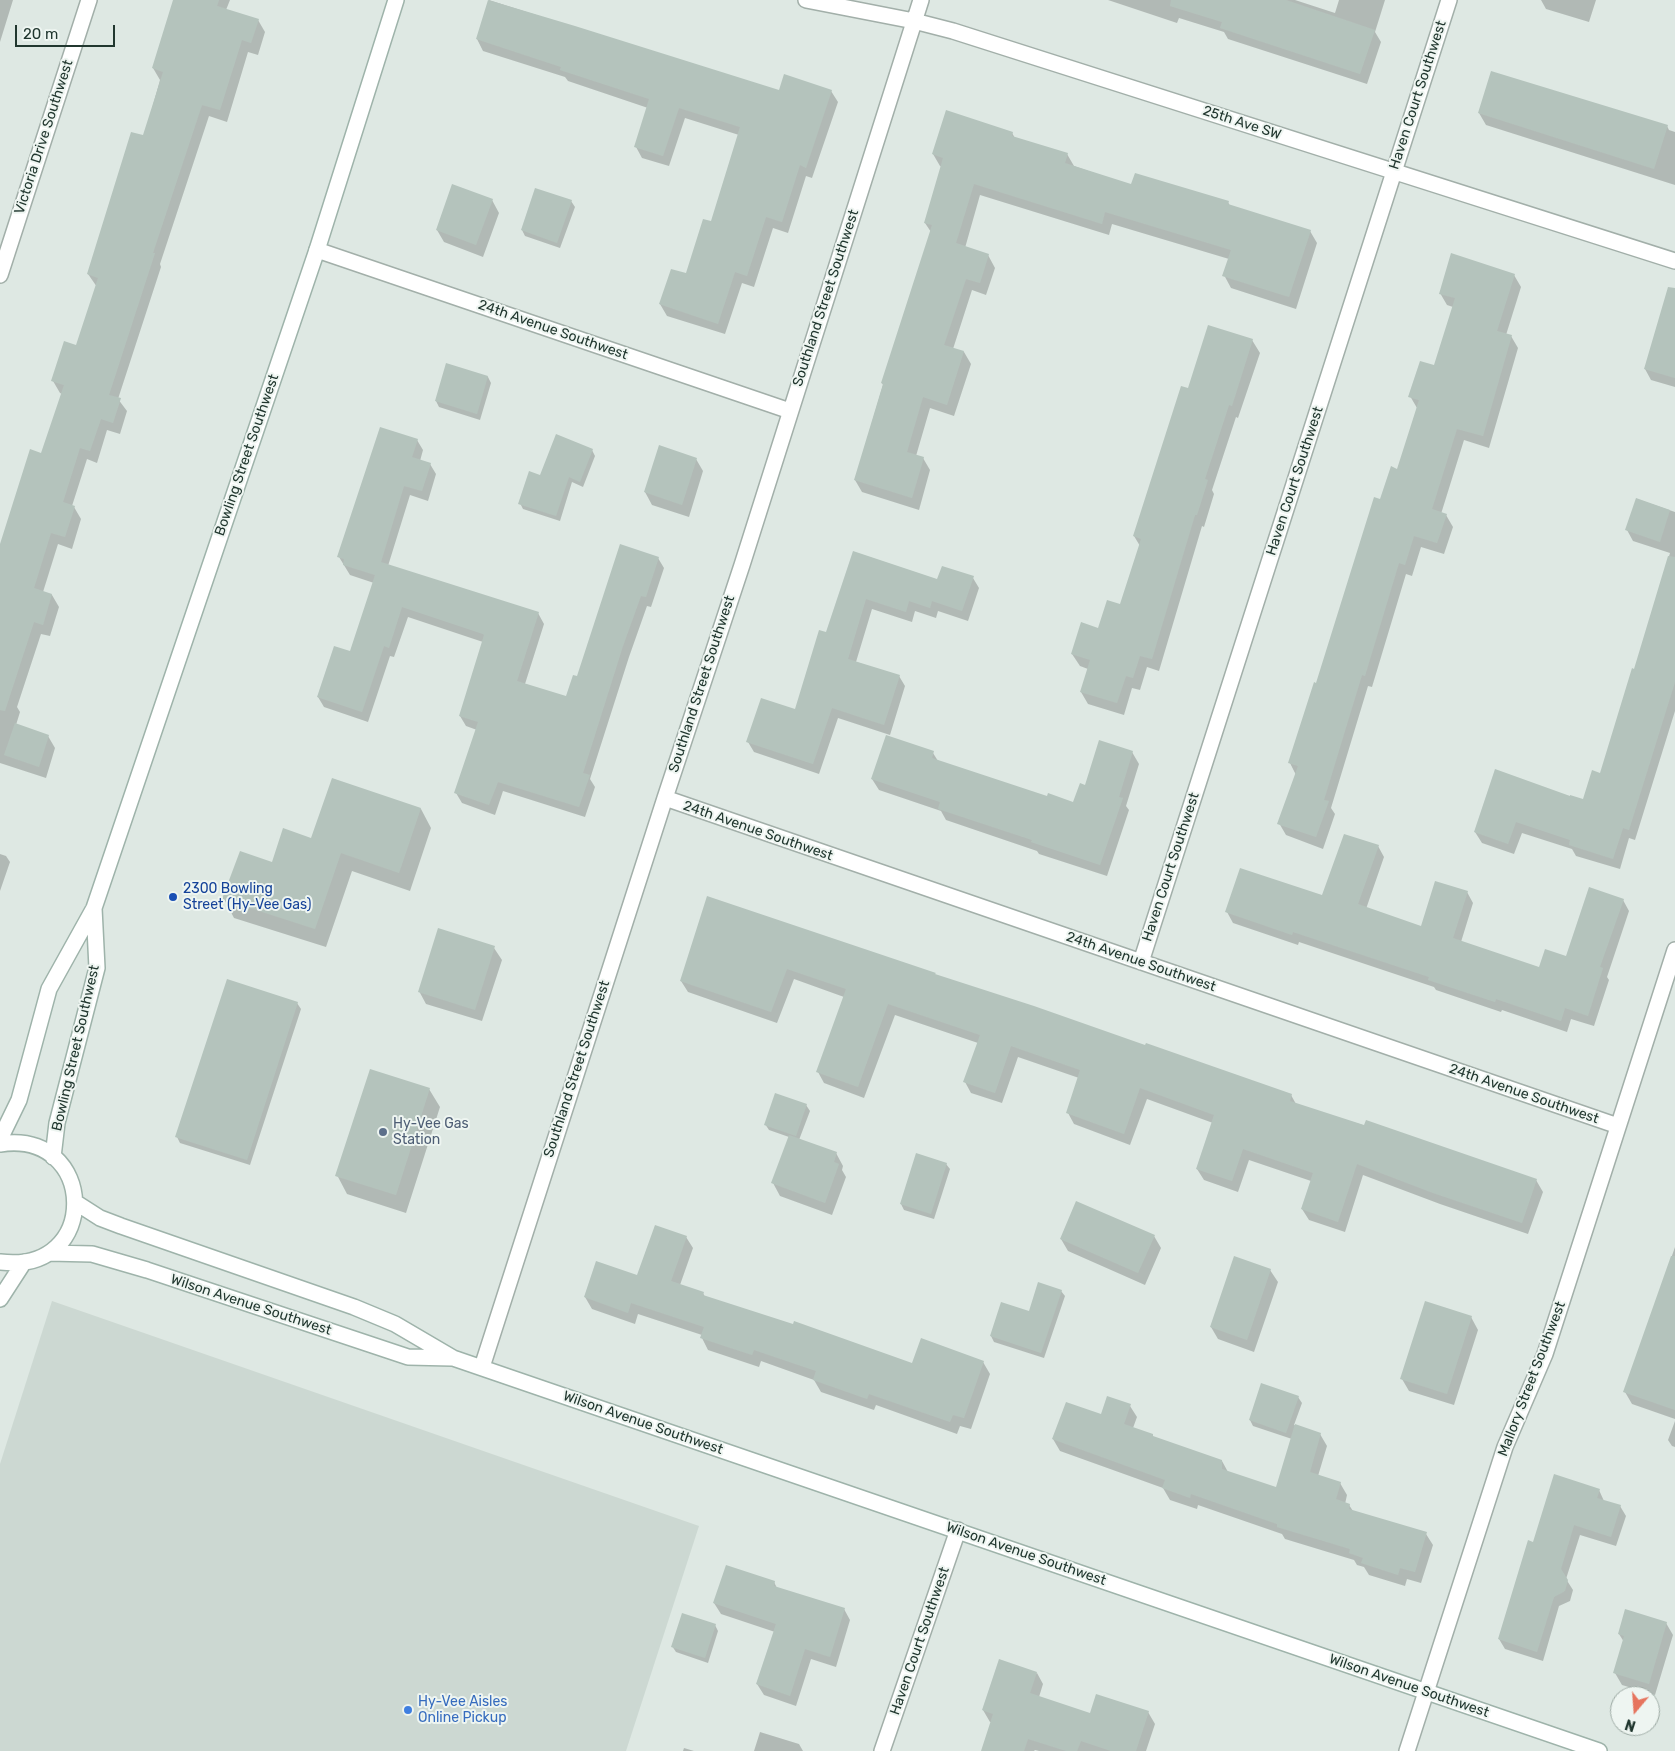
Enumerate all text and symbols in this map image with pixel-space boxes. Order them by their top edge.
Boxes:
scale bar [18,15,118,47]
street label: Haven Court Southwest [1386,19,1450,171]
text: 20 m [23,25,58,43]
street label: Victoria Drive Southwest [11,58,77,216]
street label: 25th Ave SW [1201,102,1283,144]
street label: Southland Street Southwest [789,207,863,389]
street label: 24th Avenue Southwest [476,296,630,364]
street label: Bowling Street Southwest [211,372,283,538]
street label: Haven Court Southwest [1263,405,1327,557]
street label: Southland Street Southwest [665,593,739,775]
street label: Haven Court Southwest [1139,791,1203,943]
street label: 24th Avenue Southwest [681,797,835,865]
place label: 2300 Bowling Street (Hy-Vee Gas) [183,881,311,914]
marker: 2300 Bowling Street (Hy-Vee Gas) [167,891,179,903]
street label: 24th Avenue Southwest [1064,928,1218,996]
street label: Bowling Street Southwest [49,963,103,1133]
street label: Southland Street Southwest [540,978,614,1160]
street label: 24th Avenue Southwest [1447,1060,1601,1128]
place label: Hy-Vee Gas Station [393,1116,469,1148]
marker: Hy-Vee Gas Station [377,1126,389,1138]
street label: Wilson Avenue Southwest [168,1271,334,1339]
street label: Mallory Street Southwest [1495,1299,1569,1459]
street label: Wilson Avenue Southwest [561,1388,725,1458]
street label: Wilson Avenue Southwest [944,1519,1108,1589]
street label: Haven Court Southwest [887,1565,953,1717]
street label: Wilson Avenue Southwest [1327,1651,1491,1721]
north arrow [1610,1686,1660,1736]
place label: Hy-Vee Aisles Online Pickup [418,1694,507,1726]
marker: Hy-Vee Aisles Online Pickup [402,1704,414,1716]
text: N [1623,1715,1638,1734]

